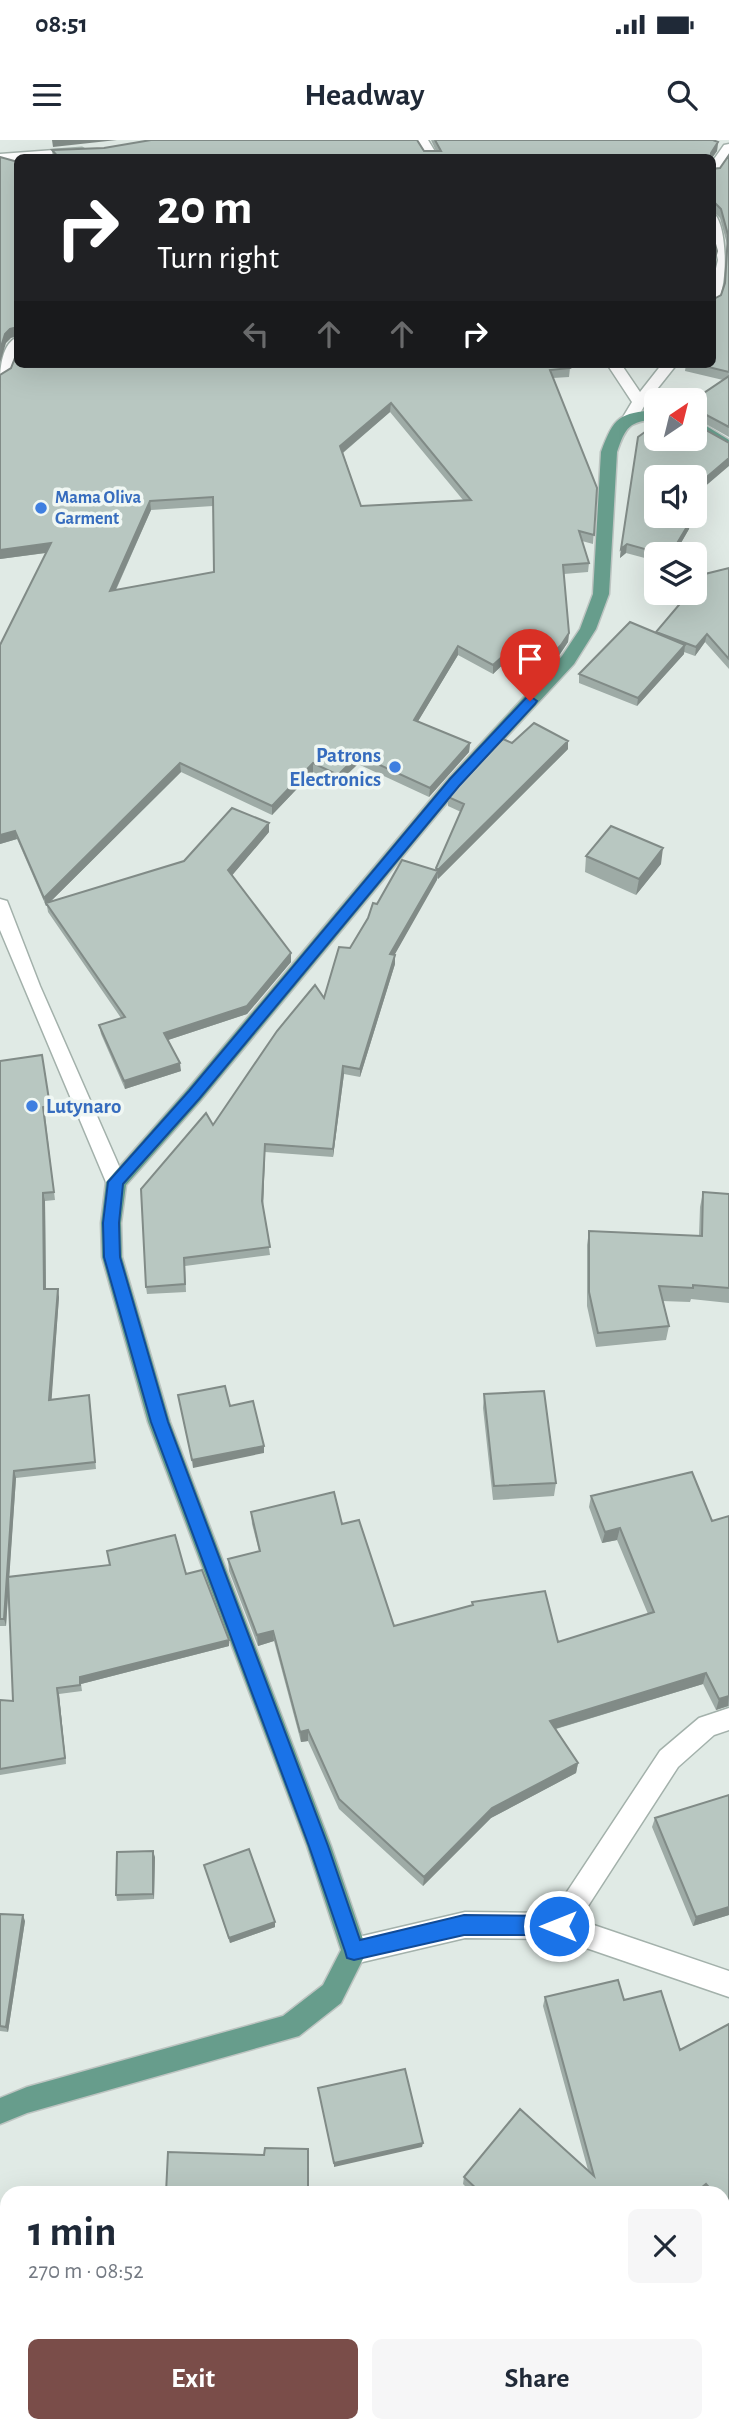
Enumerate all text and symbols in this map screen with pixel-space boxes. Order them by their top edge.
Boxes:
text: 08:51 [35,11,88,37]
icon: menu [28,76,66,114]
icon: search [663,76,701,114]
text: Headway [304,79,425,111]
icon: right [42,182,133,273]
text: 20 m [157,184,253,233]
text: Turn right [157,242,279,274]
icon: left [237,315,275,353]
icon: ahead [310,315,348,353]
icon: ahead [383,315,421,353]
icon: right [456,315,494,353]
north arrow [644,388,707,452]
map controls [644,388,707,605]
button: sound [644,465,707,528]
place label: Mama Oliva Garment [55,489,141,528]
marker: Mama Oliva Garment [33,500,49,516]
button: layers [644,542,707,605]
pin [500,629,560,701]
icon: arrive [511,640,549,678]
place label: Patrons Electronics [289,745,381,790]
marker: Patrons Electronics [387,759,403,775]
place label: Lutynaro [46,1096,121,1117]
marker: Lutynaro [24,1098,40,1114]
position arrow [522,1889,596,1963]
button: close [628,2209,702,2283]
text: 1 min [28,2211,117,2253]
text: 270 m · 08:52 [28,2260,144,2283]
button: Exit [28,2339,358,2419]
button: Share [372,2339,702,2419]

